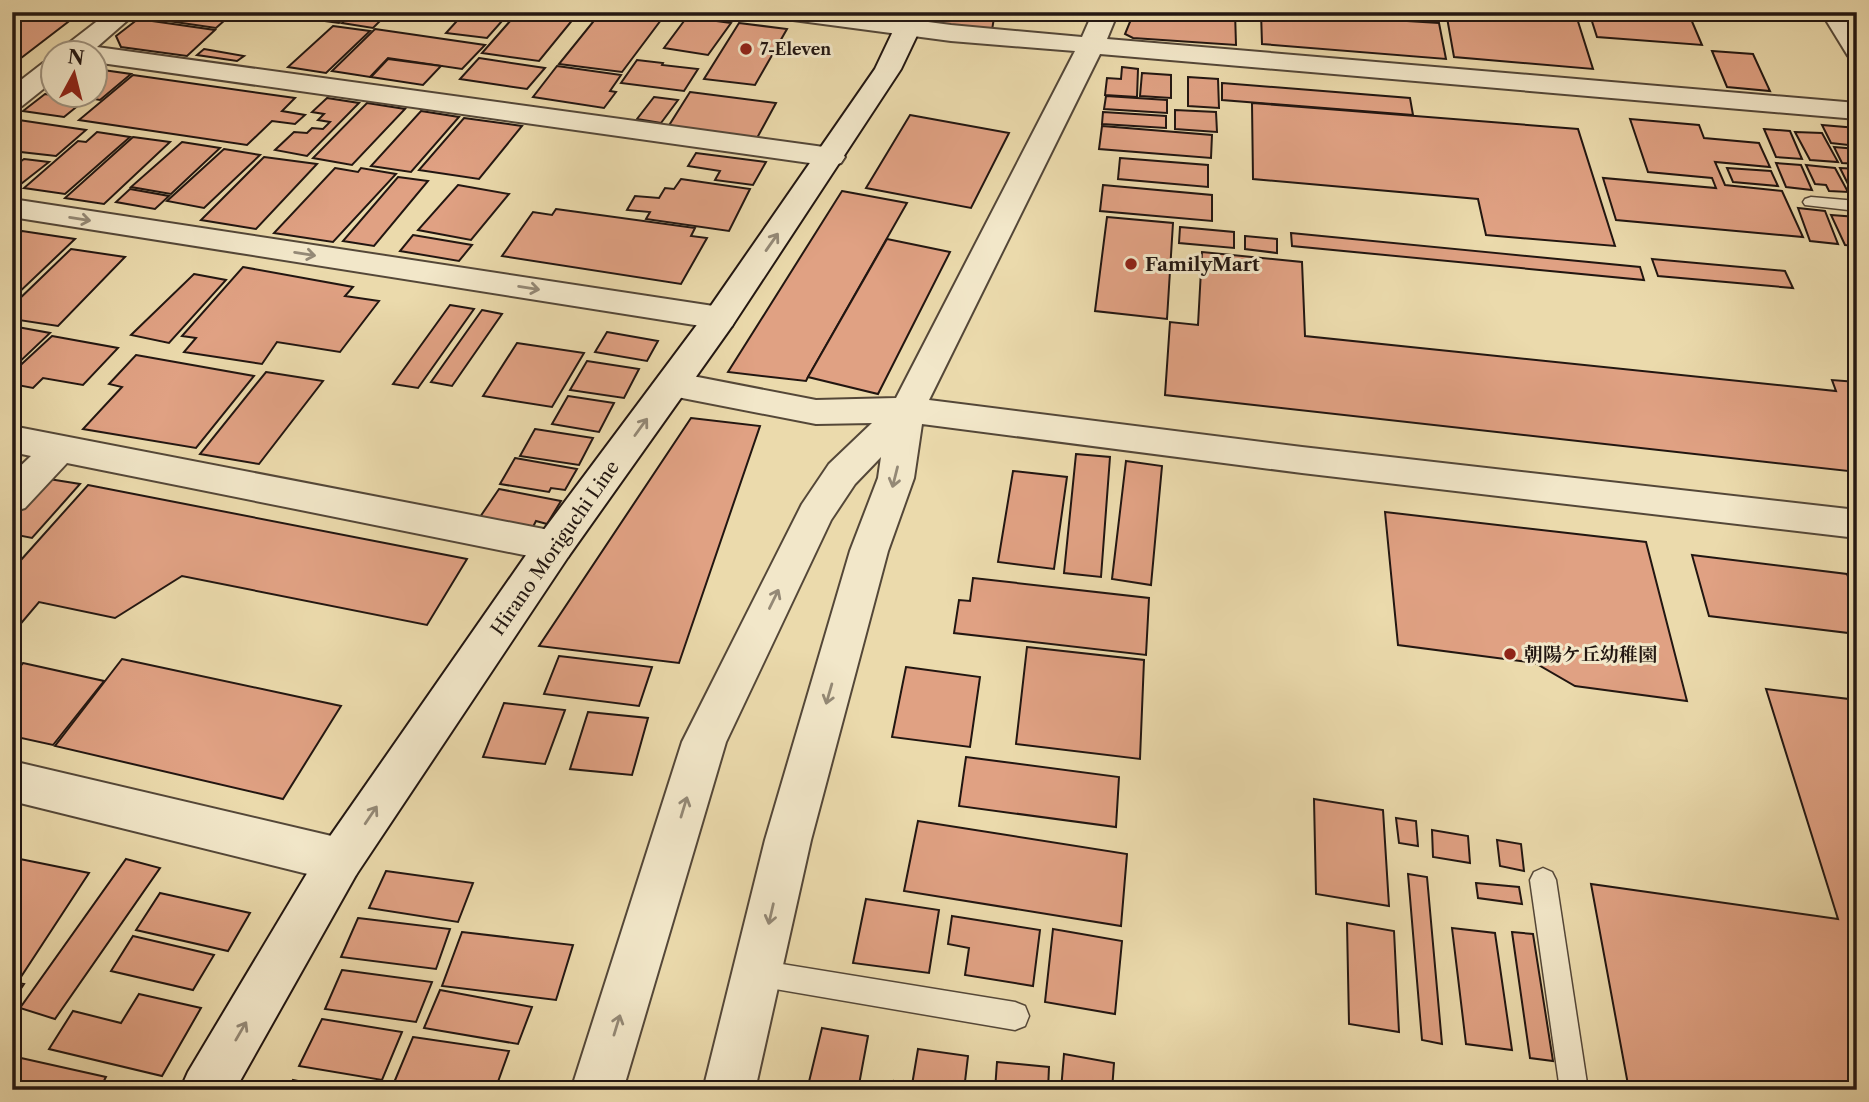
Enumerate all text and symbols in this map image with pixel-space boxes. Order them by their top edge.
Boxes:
north arrow [38,38,108,108]
place label: 7-Eleven [760,39,831,59]
marker: 7-Eleven [738,41,754,57]
text: N [66,45,86,70]
one-way arrow [68,213,91,226]
one-way arrow [765,233,780,252]
one-way arrow [293,247,315,260]
place label: FamilyMart [1145,253,1260,276]
marker: FamilyMart [1123,256,1139,272]
one-way arrow [517,282,540,295]
one-way arrow [633,418,648,437]
street label: Hirano Moriguchi Line [486,456,624,640]
one-way arrow [888,465,901,488]
one-way arrow [768,589,781,610]
place label: 朝陽ケ丘幼稚園 [1524,643,1657,666]
marker: 朝陽ケ丘幼稚園 [1502,646,1518,662]
one-way arrow [821,683,834,705]
one-way arrow [679,796,692,818]
one-way arrow [364,806,378,825]
one-way arrow [763,902,777,925]
one-way arrow [612,1014,625,1036]
one-way arrow [234,1021,248,1041]

